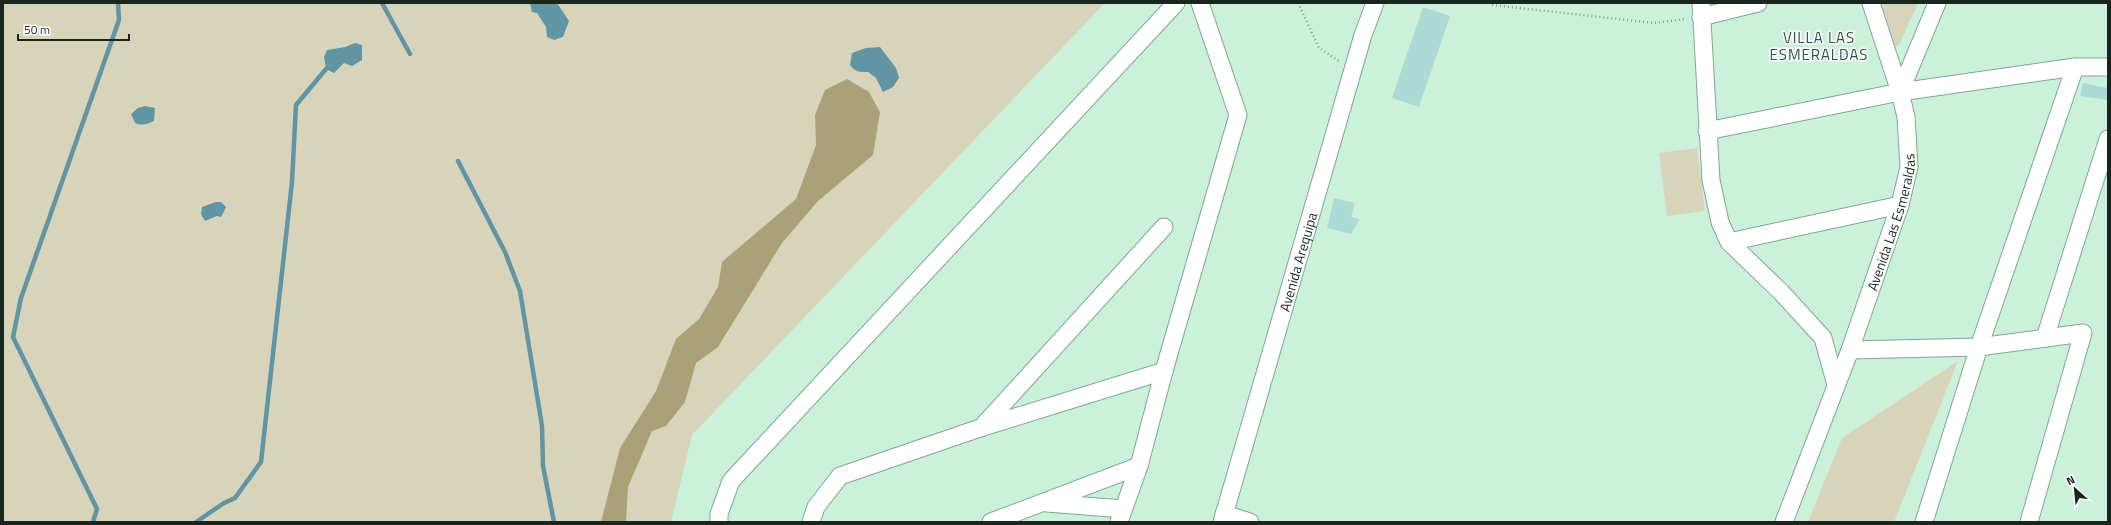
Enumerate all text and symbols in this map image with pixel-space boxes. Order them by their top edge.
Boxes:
scale bar [18,16,129,42]
text: 50 m [24,20,50,39]
district label: VILLA LAS ESMERALDAS [1770,26,1868,66]
street label: Avenida Las Esmeraldas [1861,153,1919,293]
street label: Avenida Arequipa [1273,210,1322,314]
north arrow [2055,469,2095,509]
text: N [2063,471,2077,489]

